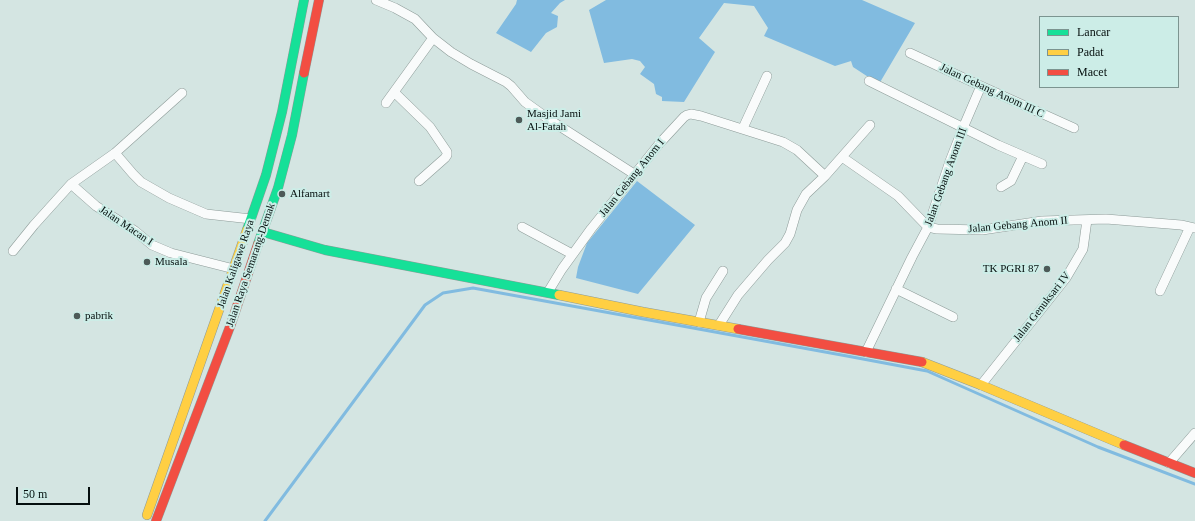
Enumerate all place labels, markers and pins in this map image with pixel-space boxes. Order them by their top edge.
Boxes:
place label: Masjid Jami Al-Fatah [527,107,581,133]
marker: Masjid Jami Al-Fatah [514,115,524,125]
place label: Alfamart [290,187,330,201]
marker: Alfamart [277,189,287,199]
place label: Musala [155,255,187,269]
marker: Musala [142,257,152,267]
place label: TK PGRI 87 [983,262,1039,276]
marker: TK PGRI 87 [1042,264,1052,274]
place label: pabrik [85,309,113,323]
marker: pabrik [72,311,82,321]

